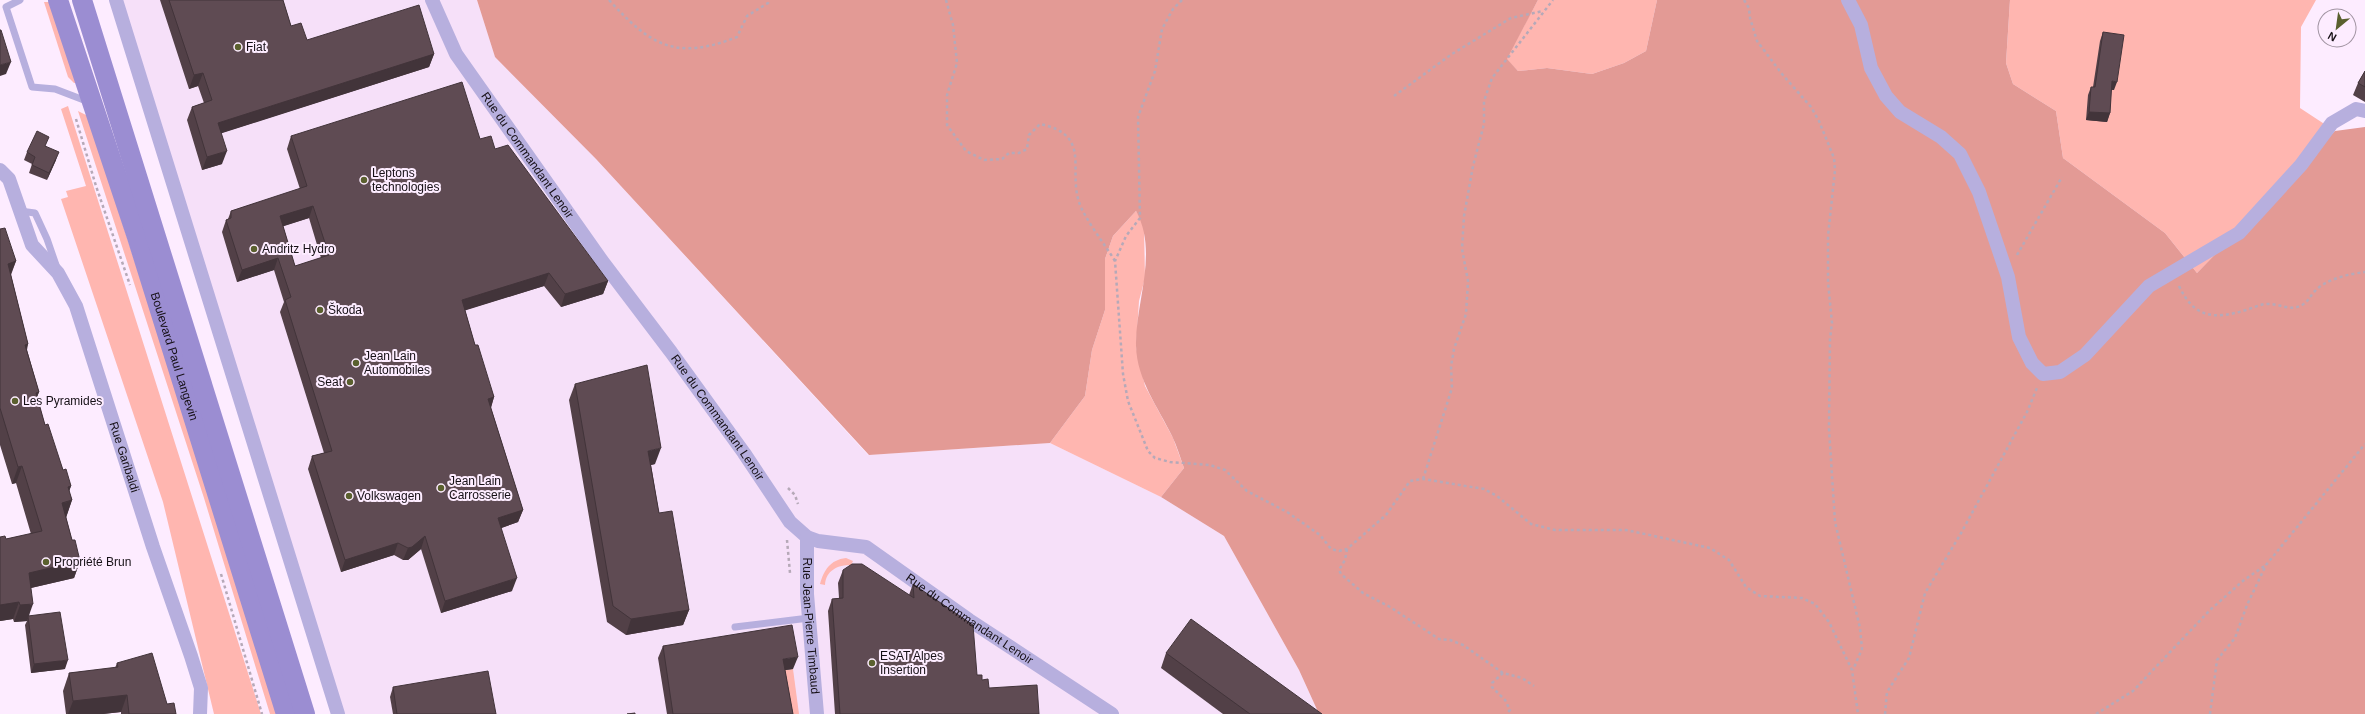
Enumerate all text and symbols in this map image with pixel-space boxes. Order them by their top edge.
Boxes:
north arrow [2317,8,2357,48]
text: N [2326,30,2339,44]
place label: Fiat [246,40,267,54]
marker: Fiat [233,42,243,52]
street label: Rue du Commandant Lenoir [478,90,577,221]
place label: Leptons technologies [372,166,439,194]
marker: Leptons technologies [359,175,369,185]
place label: Andritz Hydro [262,242,335,256]
marker: Andritz Hydro [249,244,259,254]
street label: Boulevard Paul Langevin [148,291,201,422]
place label: Škoda [328,302,362,317]
marker: Škoda [315,305,325,315]
place label: Jean Lain Automobiles [364,349,430,377]
street label: Rue du Commandant Lenoir [668,352,767,483]
marker: Jean Lain Automobiles [351,358,361,368]
place label: Seat [317,375,343,389]
marker: Seat [345,377,355,387]
place label: Les Pyramides [23,394,102,408]
marker: Les Pyramides [10,396,20,406]
street label: Rue Garibaldi [106,420,142,494]
place label: Jean Lain Carrosserie [449,474,511,502]
marker: Jean Lain Carrosserie [436,483,446,493]
place label: Volkswagen [357,489,421,503]
marker: Volkswagen [344,491,354,501]
place label: Propriété Brun [54,555,131,569]
marker: Propriété Brun [41,557,51,567]
street label: Rue Jean-Pierre Timbaud [800,558,822,695]
street label: Rue du Commandant Lenoir [903,571,1036,667]
place label: ESAT Alpes Insertion [880,649,943,677]
marker: ESAT Alpes Insertion [867,658,877,668]

